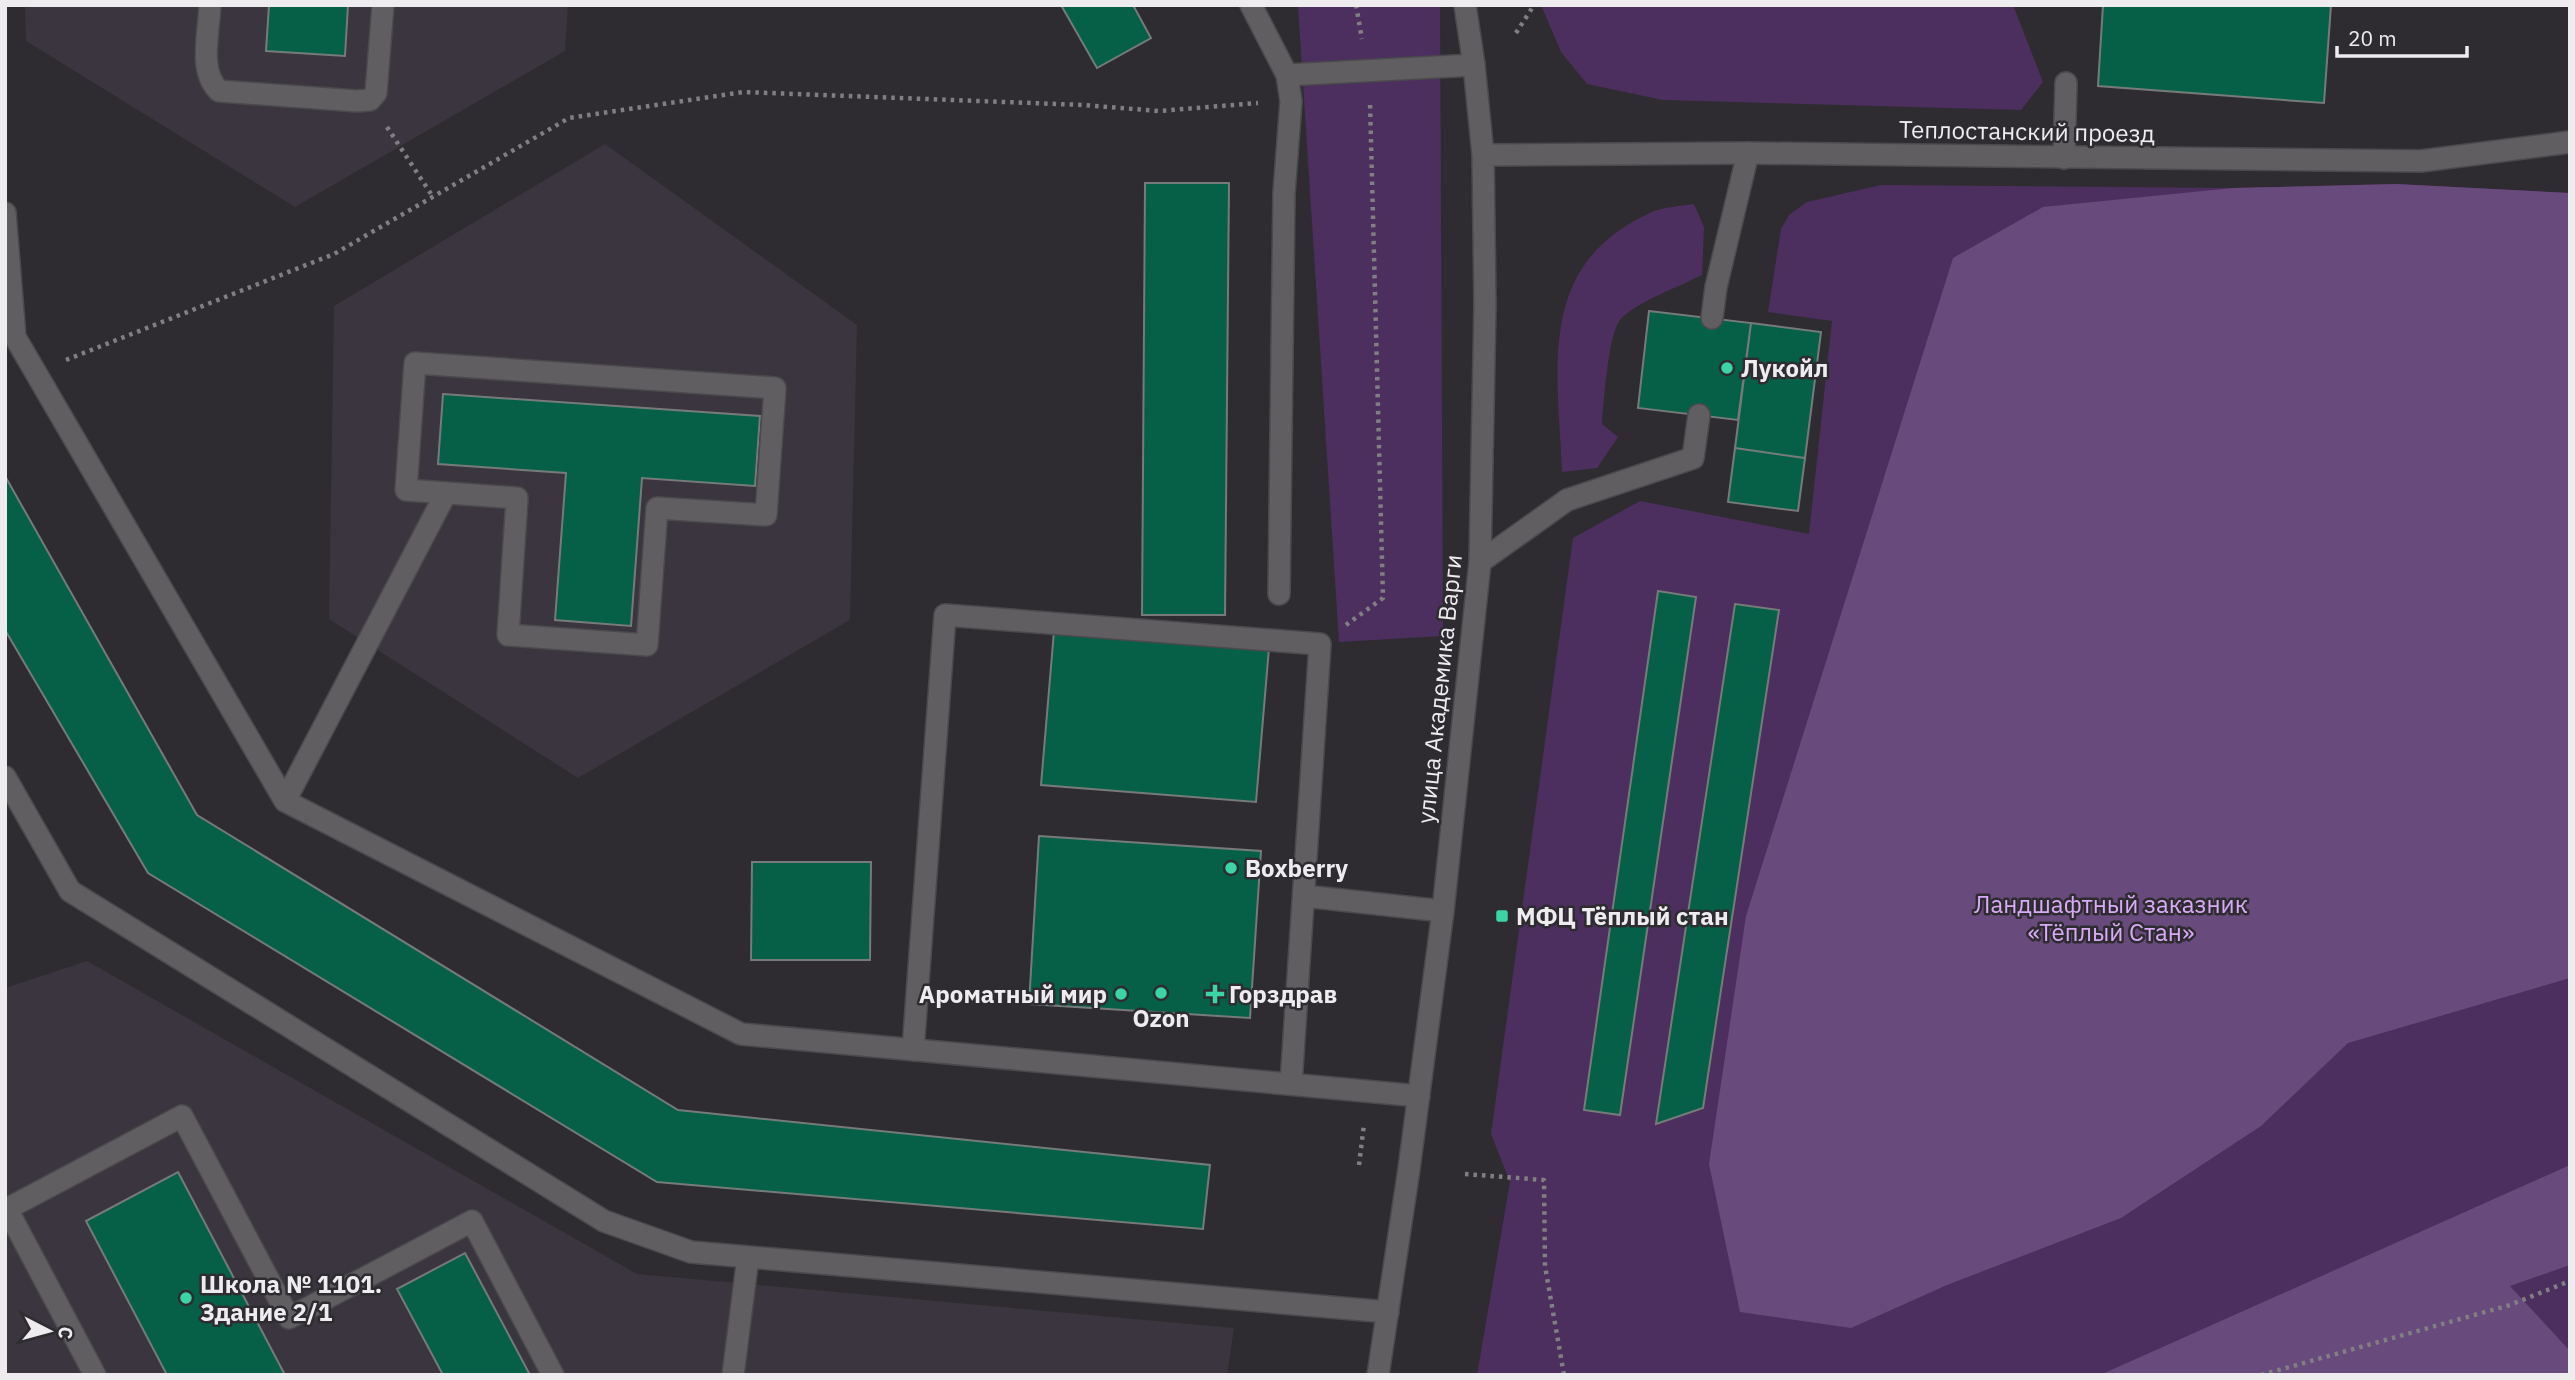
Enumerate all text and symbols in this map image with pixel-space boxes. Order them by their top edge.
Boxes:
scale bar [2337,14,2466,58]
text: 20 m [2348,24,2397,52]
street label: Теплостанский проезд [1899,113,2155,149]
place label: Лукойл [1741,352,1828,384]
marker: Лукойл [1719,360,1735,376]
street label: улица Академика Варги [1409,553,1469,825]
place label: Boxberry [1245,852,1348,884]
marker: Boxberry [1223,860,1239,876]
park label: Ландшафтный заказник «Тёплый Стан» [1974,888,2248,948]
place label: МФЦ Тёплый стан [1516,900,1729,932]
marker: МФЦ Тёплый стан [1494,908,1510,924]
place label: Ароматный мир [919,978,1107,1010]
place label: Горздрав [1229,978,1337,1010]
marker: Ozon [1153,985,1169,1001]
marker: Ароматный мир [1113,986,1129,1002]
marker: Горздрав [1207,986,1223,1002]
place label: Ozon [1132,1002,1190,1034]
place label: Школа № 1101. Здание 2/1 [200,1268,382,1328]
marker: Школа № 1101. Здание 2/1 [178,1290,194,1306]
north arrow [14,1296,84,1366]
text: С [53,1325,78,1340]

